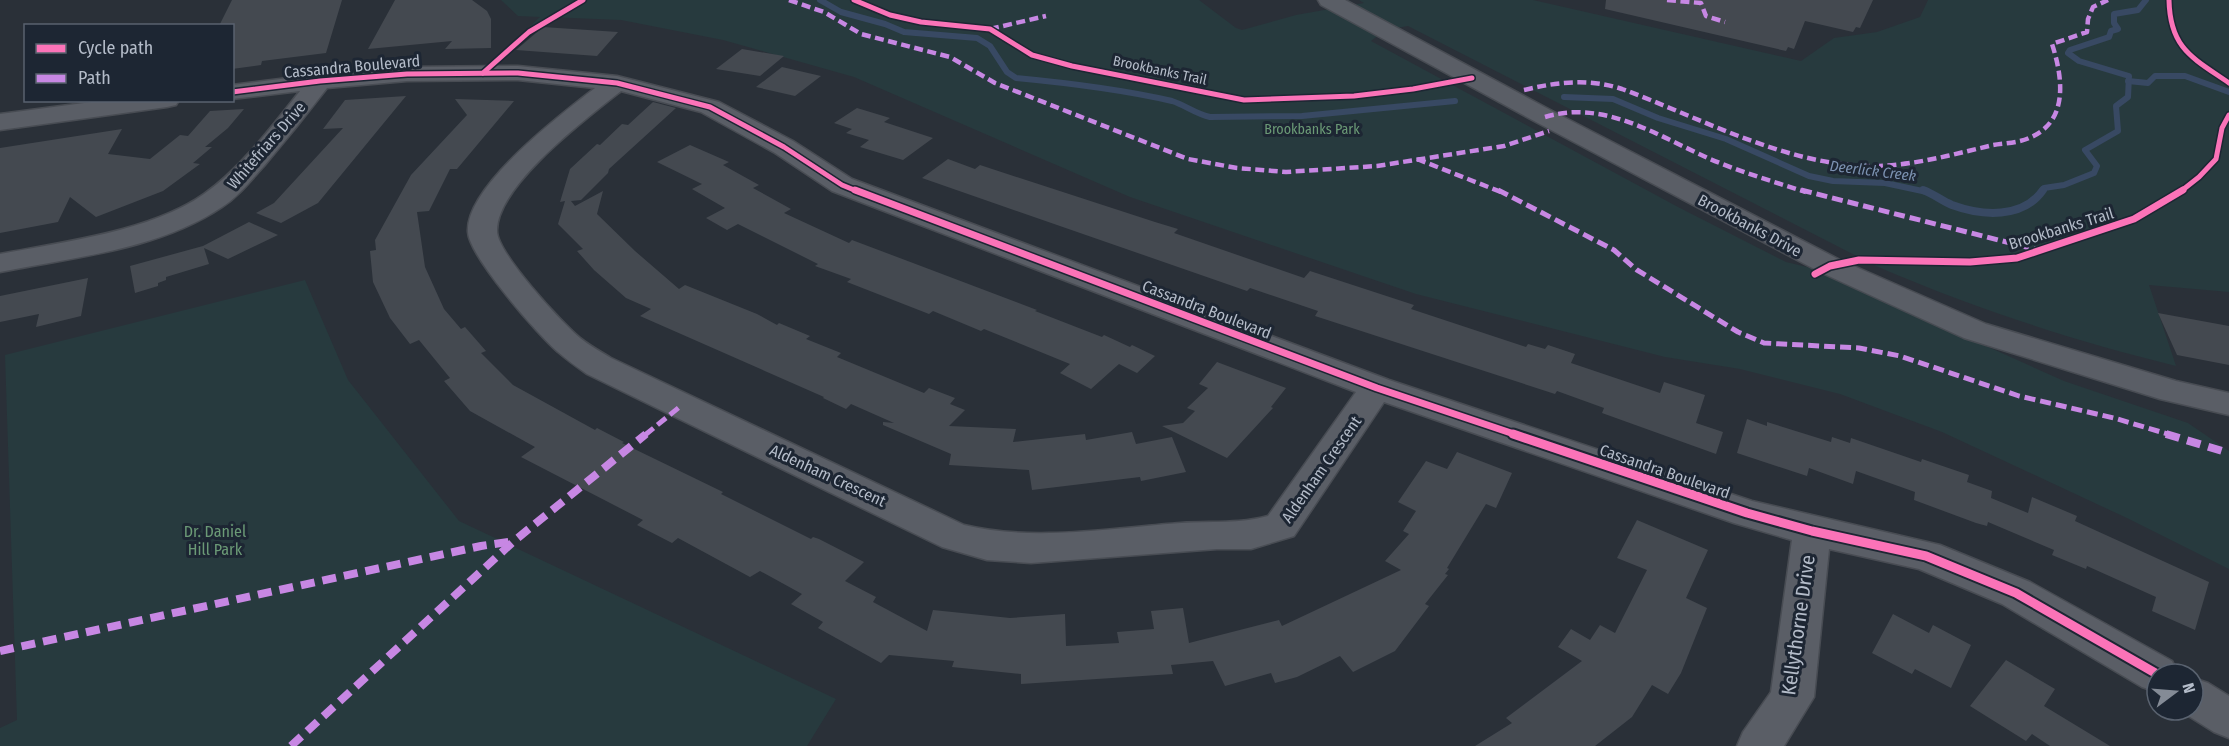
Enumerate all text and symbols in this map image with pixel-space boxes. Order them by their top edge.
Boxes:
legend [24,24,234,102]
text: Cycle path [78,37,153,59]
street label: Cassandra Boulevard [283,51,421,82]
street label: Brookbanks Trail [1112,52,1209,89]
text: Path [78,67,111,89]
street label: Whitefriars Drive [223,98,310,193]
park label: Brookbanks Park [1264,121,1360,138]
water label: Deerlick Creek [1829,157,1918,185]
street label: Brookbanks Drive [1695,190,1805,261]
street label: Brookbanks Trail [2006,203,2116,253]
street label: Cassandra Boulevard [1140,276,1274,343]
street label: Aldenham Crescent [1278,412,1366,526]
street label: Aldenham Crescent [767,440,889,511]
street label: Cassandra Boulevard [1597,440,1733,503]
park label: Dr. Daniel Hill Park [184,522,246,559]
street label: Kellythorne Drive [1776,553,1820,697]
north arrow [2145,662,2205,722]
text: N [2178,681,2199,695]

